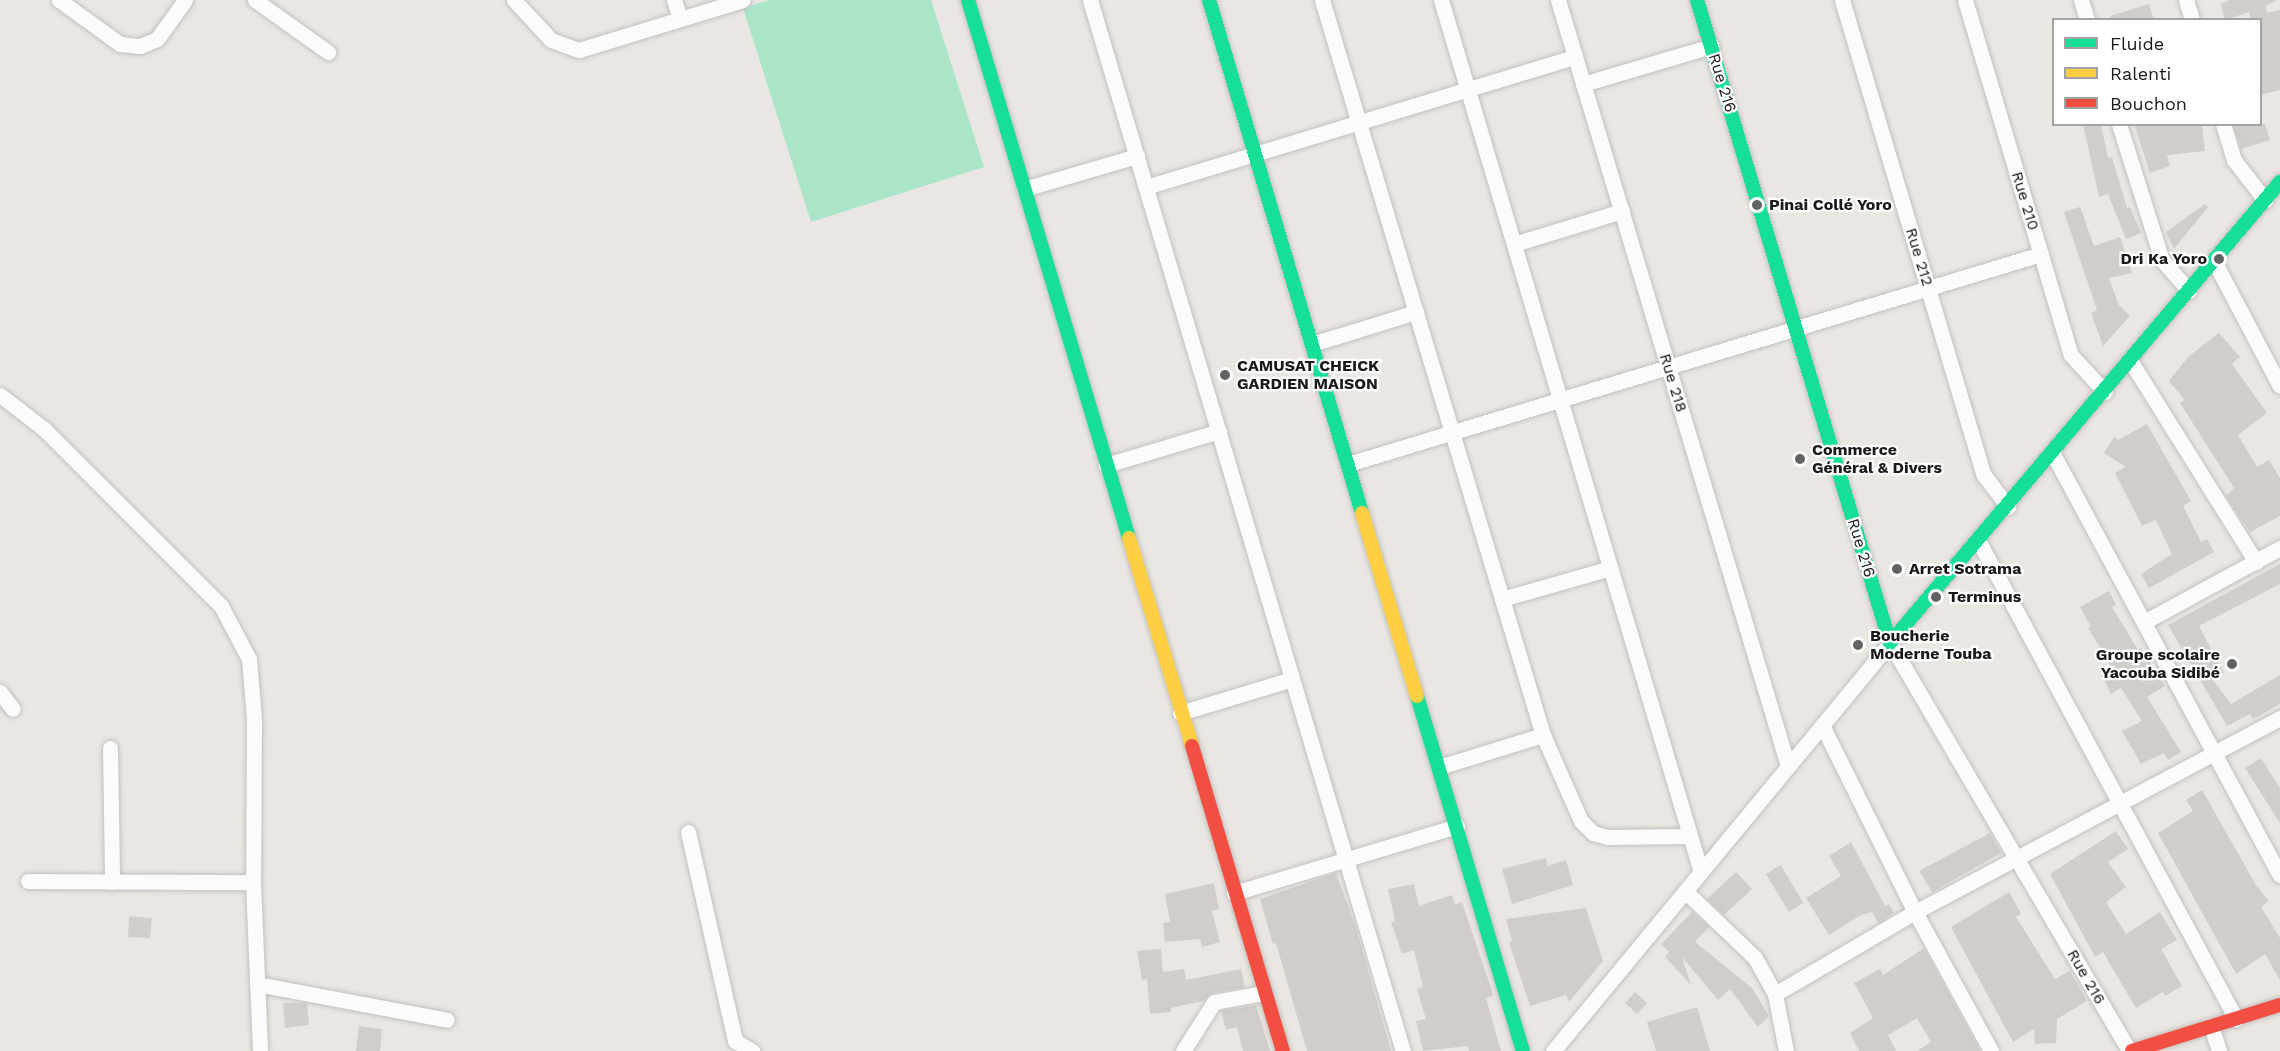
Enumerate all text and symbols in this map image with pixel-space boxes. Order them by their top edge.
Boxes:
legend [2052,18,2262,126]
text: Fluide [2110,33,2164,54]
street label: Rue 216 [1704,51,1740,115]
text: Ralenti [2110,63,2171,84]
text: Bouchon [2110,93,2187,114]
street label: Rue 210 [2007,169,2043,233]
place label: Pinai Collé Yoro [1769,195,1892,215]
marker: Pinai Collé Yoro [1750,198,1764,212]
street label: Rue 212 [1901,226,1937,288]
place label: Dri Ka Yoro [2120,249,2207,269]
marker: Dri Ka Yoro [2212,252,2226,266]
street label: Rue 218 [1655,351,1691,415]
place label: CAMUSAT CHEICK GARDIEN MAISON [1237,356,1379,394]
marker: CAMUSAT CHEICK GARDIEN MAISON [1218,368,1232,382]
place label: Commerce Général & Divers [1812,440,1942,478]
marker: Commerce Général & Divers [1793,452,1807,466]
street label: Rue 216 [1843,516,1879,580]
place label: Arret Sotrama [1909,559,2021,579]
marker: Arret Sotrama [1890,562,1904,576]
place label: Terminus [1948,587,2021,607]
marker: Terminus [1929,590,1943,604]
place label: Boucherie Moderne Touba [1870,626,1992,664]
marker: Boucherie Moderne Touba [1851,638,1865,652]
place label: Groupe scolaire Yacouba Sidibé [2096,645,2220,683]
marker: Groupe scolaire Yacouba Sidibé [2225,657,2239,671]
street label: Rue 216 [2063,946,2109,1008]

